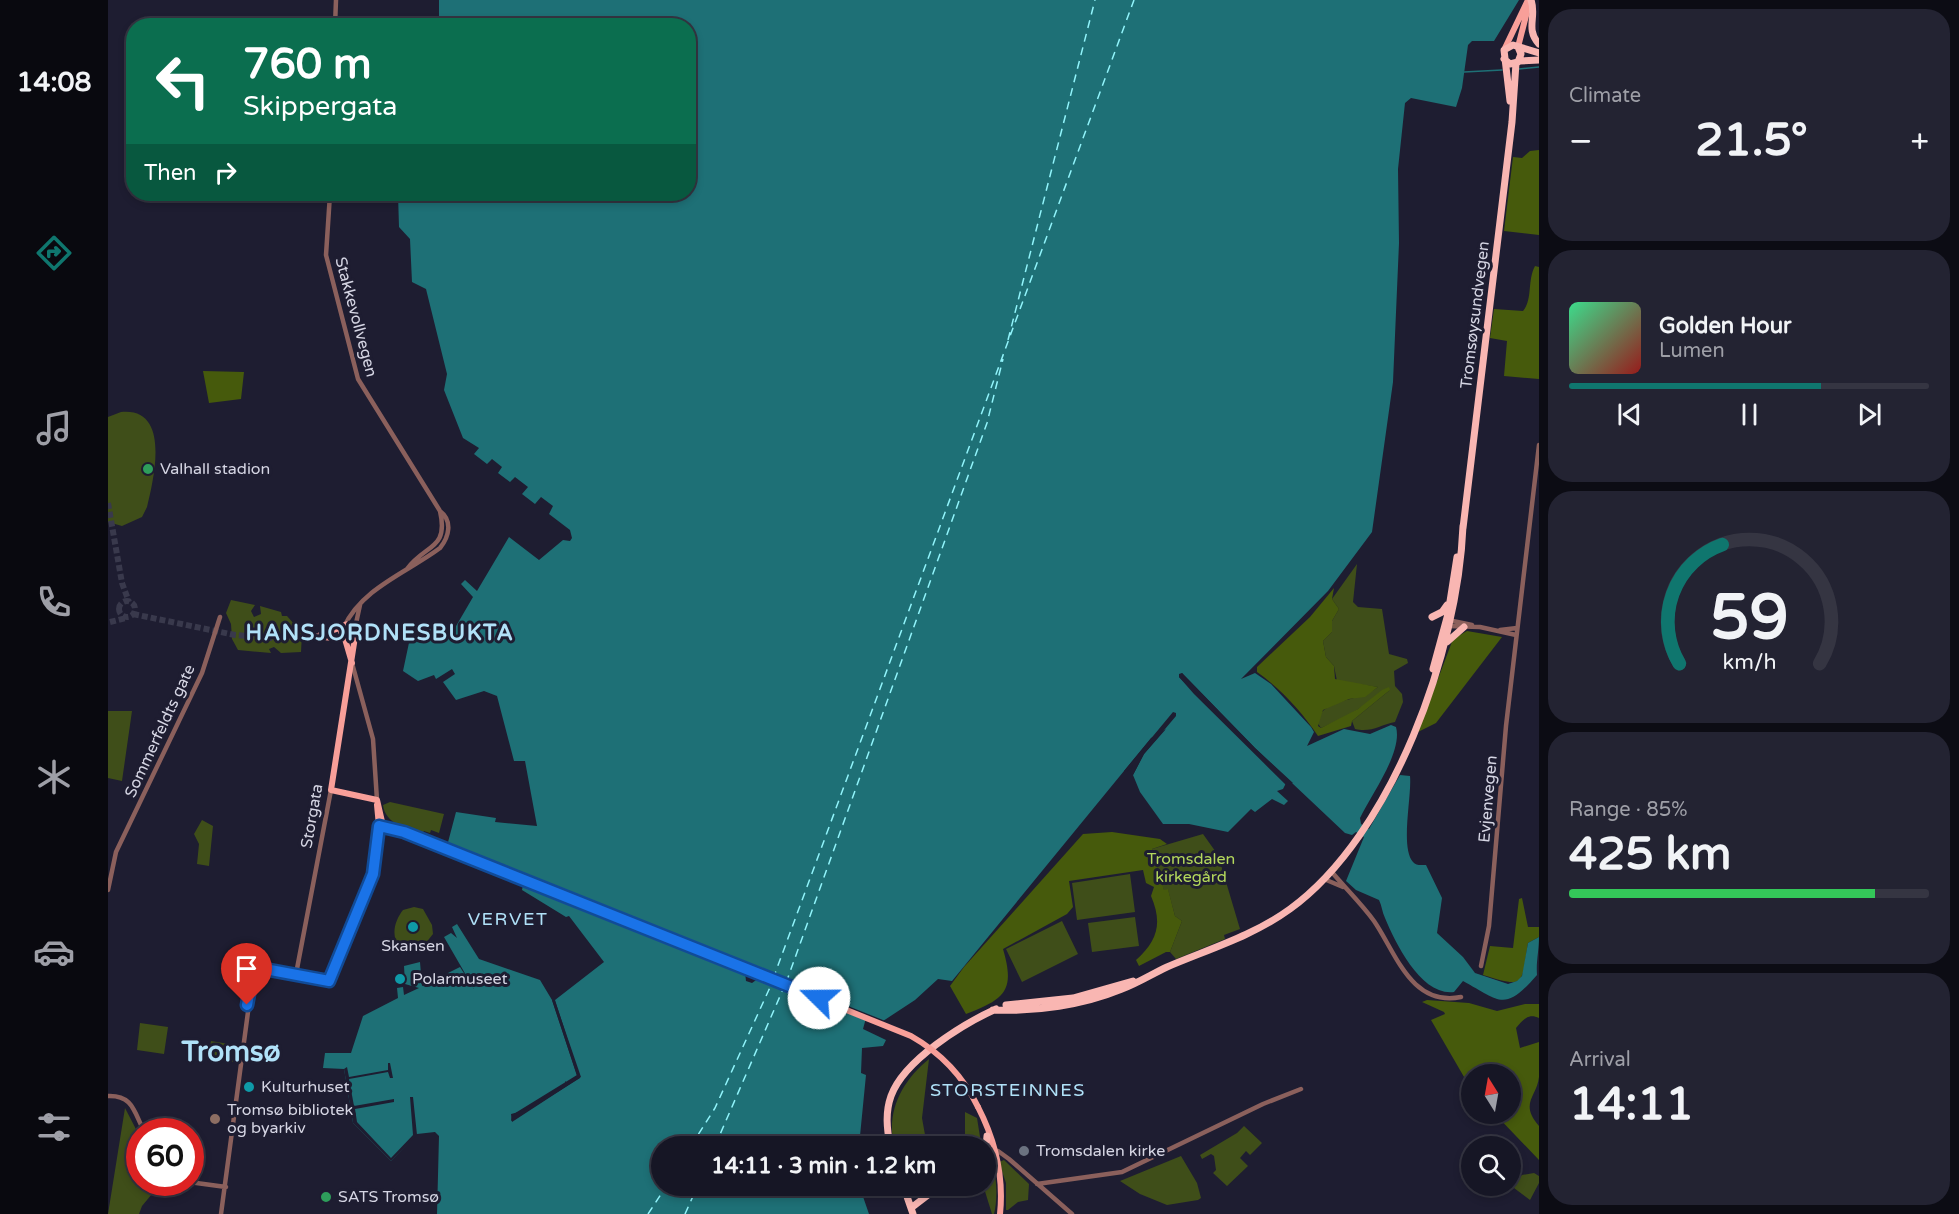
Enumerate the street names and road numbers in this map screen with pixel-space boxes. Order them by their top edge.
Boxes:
street label: Tromsøysundvegen [1456,240,1494,390]
street label: Stakkevollvegen [330,255,382,379]
street label: Sommerfeldts gate [120,661,200,801]
street label: Evjenvegen [1474,755,1502,843]
street label: Storgata [296,782,328,850]

